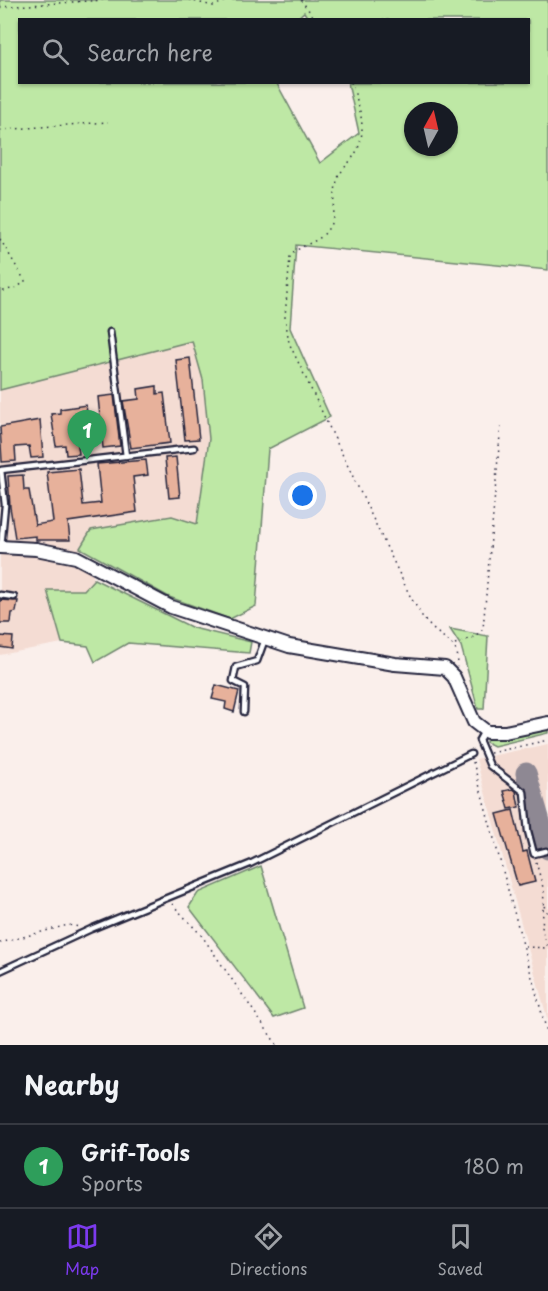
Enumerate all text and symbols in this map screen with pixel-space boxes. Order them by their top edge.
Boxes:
search box [18,18,530,84]
icon: search [39,35,72,68]
text: Search here [87,35,213,68]
north arrow [404,102,458,156]
pin: 1 [68,410,106,460]
your location [288,481,317,510]
text: Nearby [24,1065,119,1104]
text: Grif-Tools [81,1135,190,1168]
text: 1 [39,1151,48,1181]
text: 180 m [464,1151,524,1181]
text: Sports [81,1168,143,1198]
tab: Map [65,1220,99,1280]
tab: Directions [229,1220,307,1280]
tab: Saved [437,1220,483,1280]

